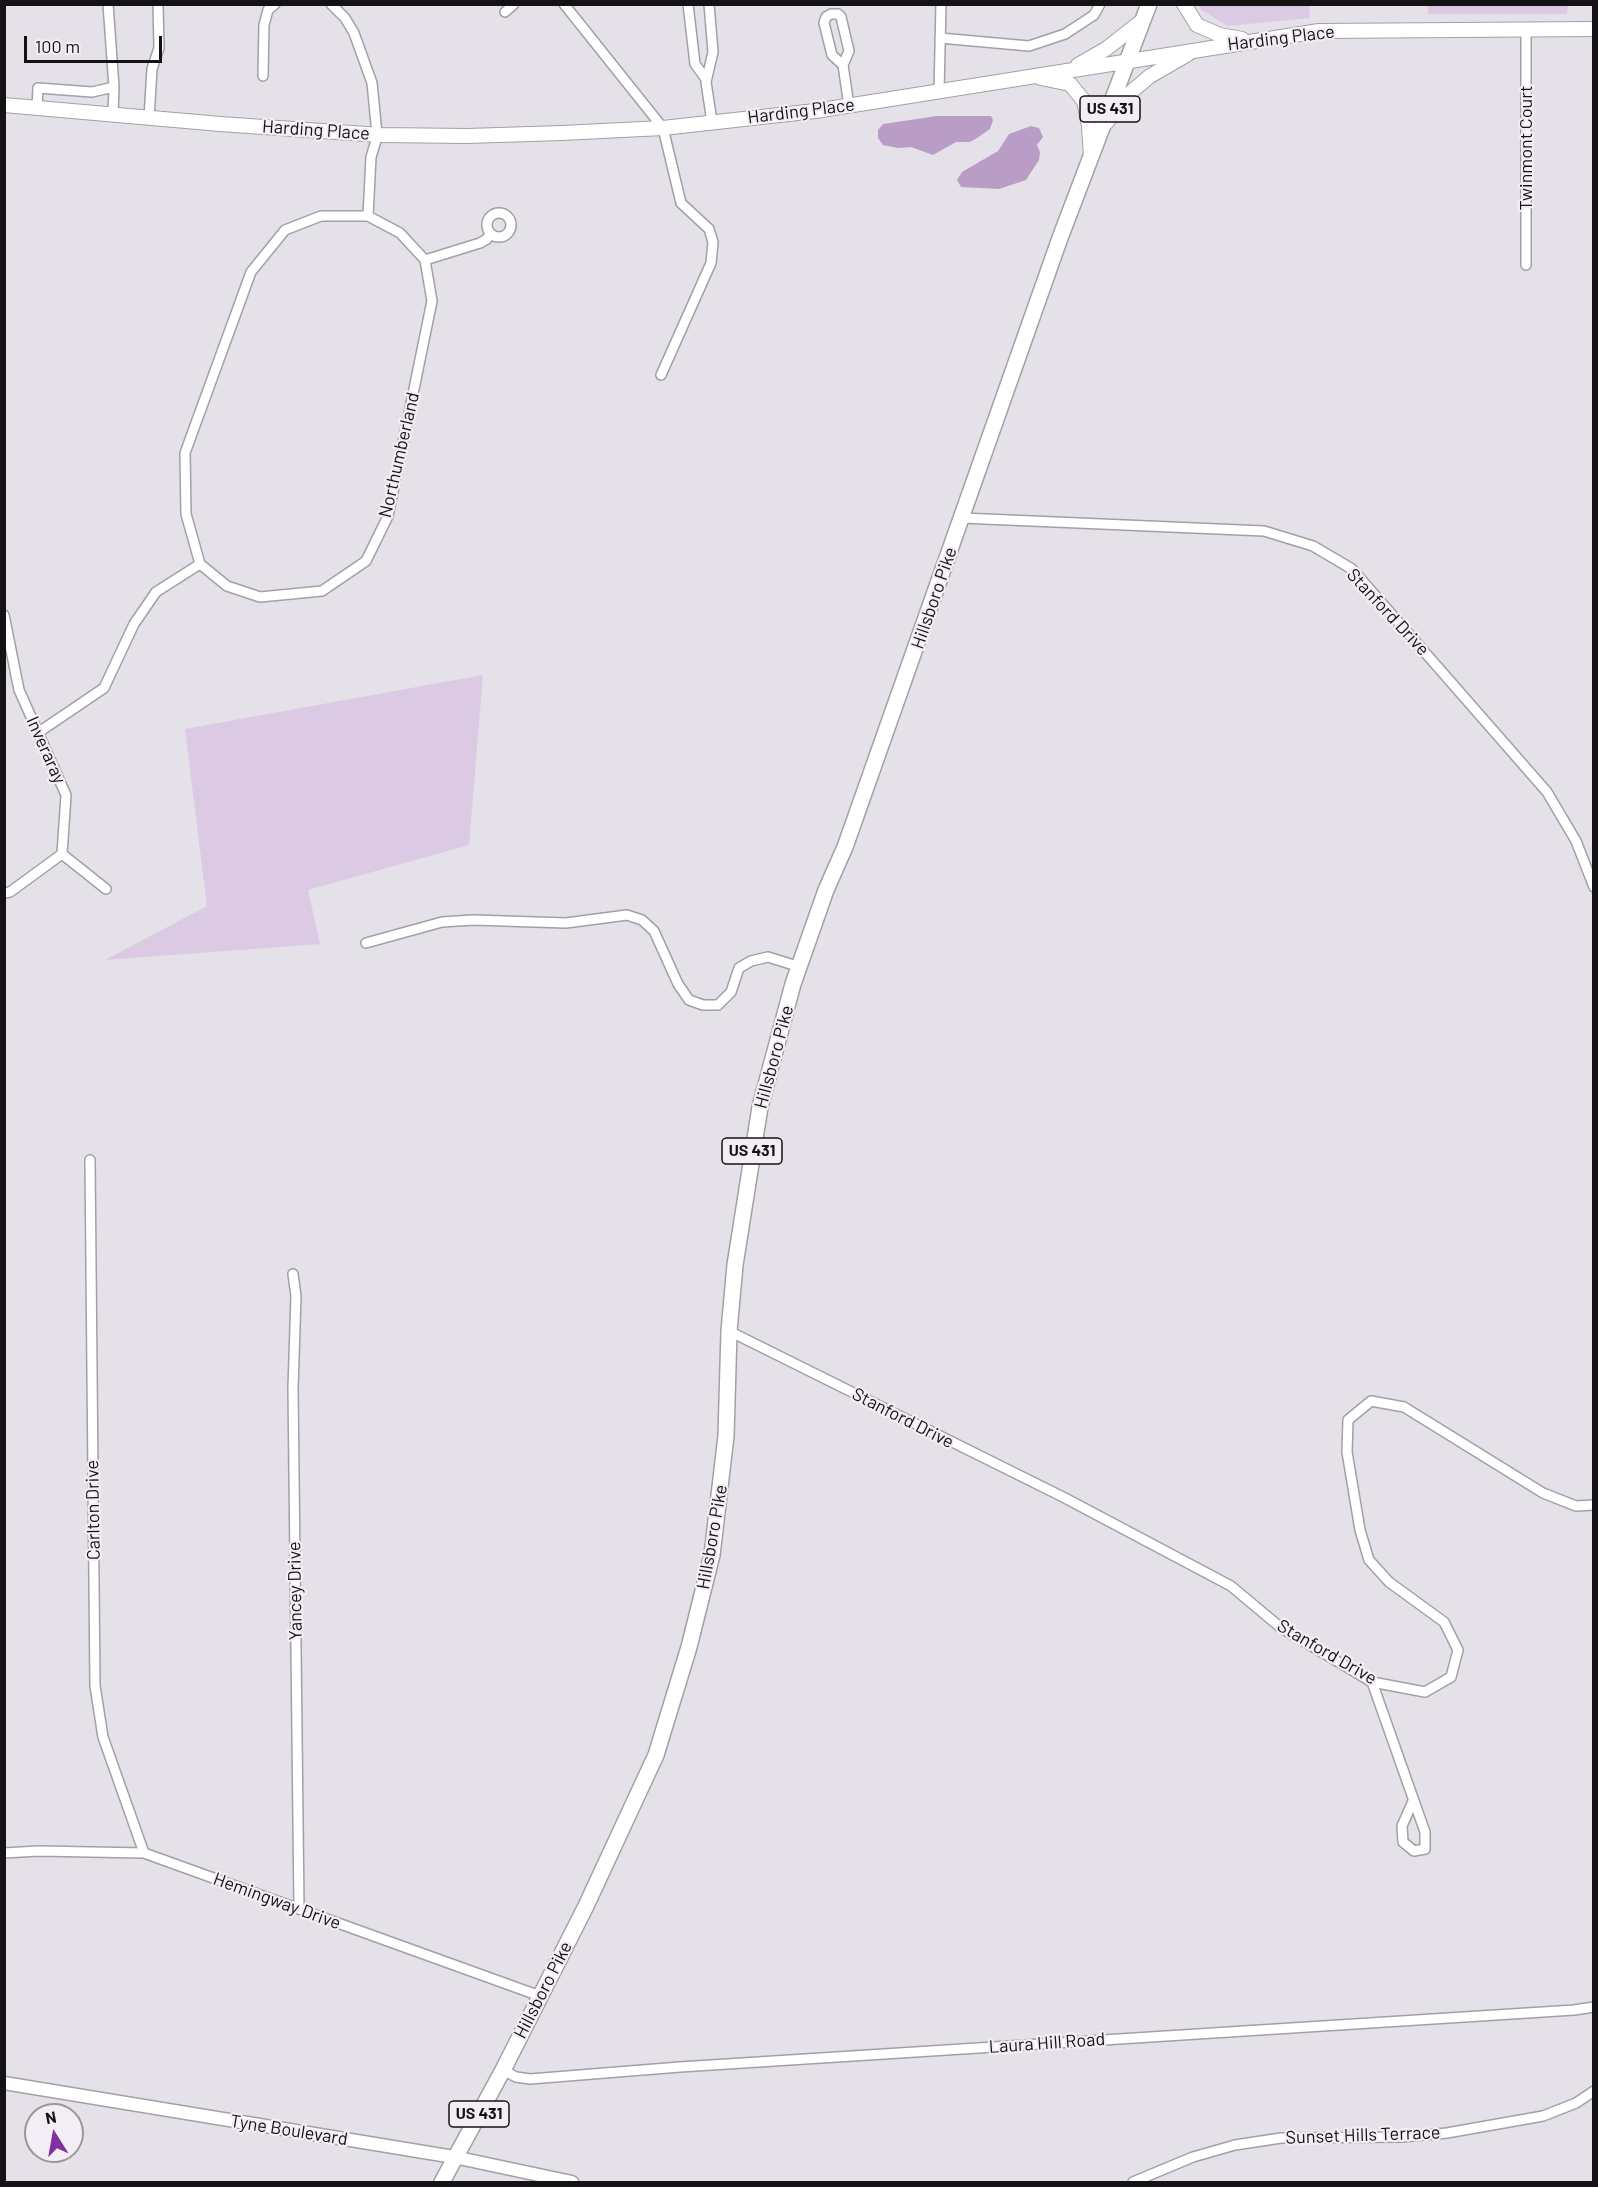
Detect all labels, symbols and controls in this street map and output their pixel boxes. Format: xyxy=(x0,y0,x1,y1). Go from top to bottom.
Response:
street label: Harding Place xyxy=(1226,21,1336,55)
scale bar xyxy=(27,24,165,62)
text: 100 m xyxy=(35,35,80,57)
street label: Twinmont Court xyxy=(1515,85,1537,211)
street label: Harding Place xyxy=(746,94,856,128)
road number: US 431 xyxy=(1080,96,1140,122)
street label: Harding Place xyxy=(262,115,370,145)
street label: Northumberland xyxy=(374,390,424,520)
street label: Hillsboro Pike xyxy=(907,544,961,652)
street label: Stanford Drive xyxy=(1342,564,1434,660)
street label: Inveraray xyxy=(22,713,70,787)
street label: Hillsboro Pike xyxy=(750,1003,798,1111)
road number: US 431 xyxy=(722,1138,782,1164)
street label: Stanford Drive xyxy=(848,1383,958,1453)
street label: Carlton Drive xyxy=(81,1460,105,1560)
street label: Hillsboro Pike xyxy=(692,1483,732,1591)
street label: Yancey Drive xyxy=(283,1541,307,1641)
street label: Stanford Drive xyxy=(1273,1615,1381,1689)
street label: Hemingway Drive xyxy=(210,1868,344,1934)
street label: Hillsboro Pike xyxy=(509,1938,577,2042)
street label: Laura Hill Road xyxy=(988,2028,1106,2058)
road number: US 431 xyxy=(449,2101,509,2127)
north arrow xyxy=(24,2103,84,2163)
text: N xyxy=(44,2106,58,2127)
street label: Tyne Boulevard xyxy=(229,2110,349,2150)
street label: Sunset Hills Terrace xyxy=(1285,2122,1441,2148)

